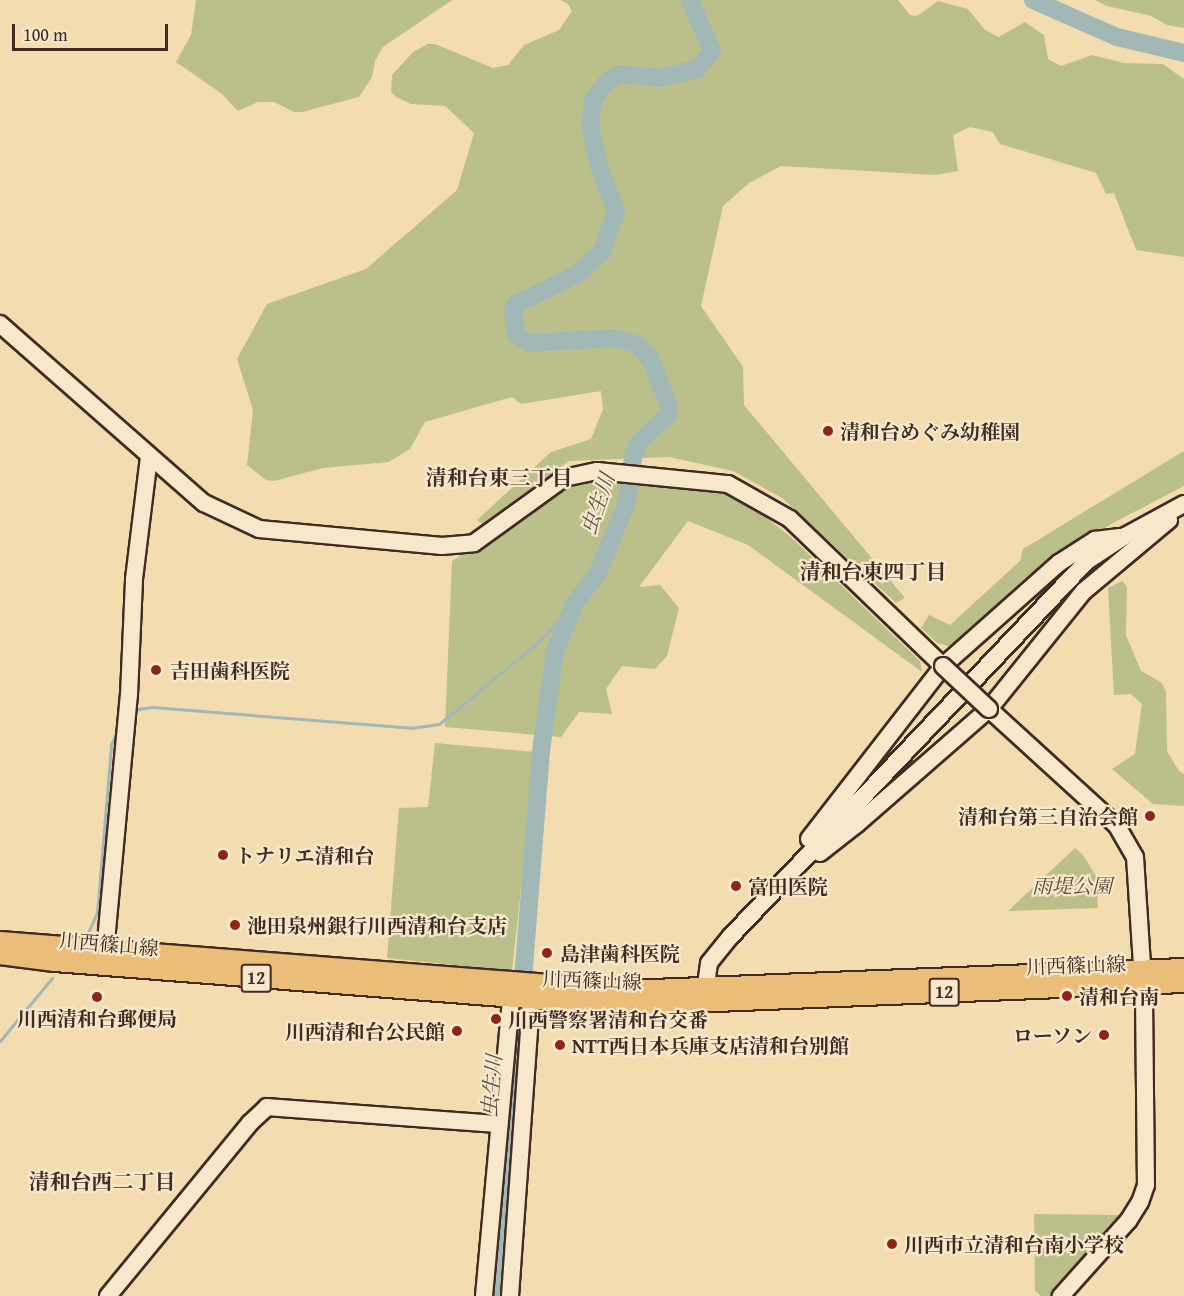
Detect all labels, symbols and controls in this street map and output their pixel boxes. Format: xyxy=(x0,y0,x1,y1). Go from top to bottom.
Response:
scale bar xyxy=(15,12,171,50)
text: 100 m xyxy=(23,21,68,48)
place label: 清和台めぐみ幼稚園 xyxy=(840,419,1020,443)
marker: 清和台めぐみ幼稚園 xyxy=(821,424,835,438)
district label: 清和台東三丁目 xyxy=(426,465,572,491)
water label: 虫生川 xyxy=(576,470,620,538)
district label: 清和台東四丁目 xyxy=(800,559,946,585)
place label: 吉田歯科医院 xyxy=(170,658,290,682)
marker: 吉田歯科医院 xyxy=(147,661,165,679)
place label: 清和台第三自治会館 xyxy=(958,804,1138,828)
marker: 清和台第三自治会館 xyxy=(1143,809,1157,823)
place label: トナリエ清和台 xyxy=(235,843,375,867)
marker: トナリエ清和台 xyxy=(216,848,230,862)
park label: 雨堤公園 xyxy=(1032,873,1112,897)
place label: 富田医院 xyxy=(748,874,828,898)
marker: 富田医院 xyxy=(729,879,743,893)
place label: 池田泉州銀行川西清和台支店 xyxy=(247,913,507,937)
marker: 池田泉州銀行川西清和台支店 xyxy=(228,918,242,932)
street label: 川西篠山線 xyxy=(58,928,160,960)
place label: 島津歯科医院 xyxy=(560,941,680,965)
marker: 島津歯科医院 xyxy=(538,944,556,962)
street label: 川西篠山線 xyxy=(1026,951,1126,979)
road number: 12 xyxy=(240,963,272,993)
street label: 川西篠山線 xyxy=(542,966,642,994)
road number: 12 xyxy=(928,977,960,1007)
place label: 清和台南 xyxy=(1079,984,1159,1008)
marker: 清和台南 xyxy=(1060,989,1074,1003)
marker: 川西清和台郵便局 xyxy=(90,990,104,1004)
place label: 川西清和台郵便局 xyxy=(17,1006,177,1030)
place label: 川西警察署清和台交番 xyxy=(508,1007,708,1031)
marker: 川西警察署清和台交番 xyxy=(489,1012,503,1026)
place label: 川西清和台公民館 xyxy=(285,1019,445,1043)
place label: ローソン xyxy=(1012,1023,1092,1047)
marker: 川西清和台公民館 xyxy=(450,1024,464,1038)
marker: ローソン xyxy=(1097,1028,1111,1042)
place label: NTT西日本兵庫支店清和台別館 xyxy=(572,1033,849,1057)
marker: NTT西日本兵庫支店清和台別館 xyxy=(553,1038,567,1052)
water label: 虫生川 xyxy=(477,1054,507,1118)
district label: 清和台西二丁目 xyxy=(29,1169,175,1195)
place label: 川西市立清和台南小学校 xyxy=(904,1232,1124,1256)
marker: 川西市立清和台南小学校 xyxy=(885,1237,899,1251)

